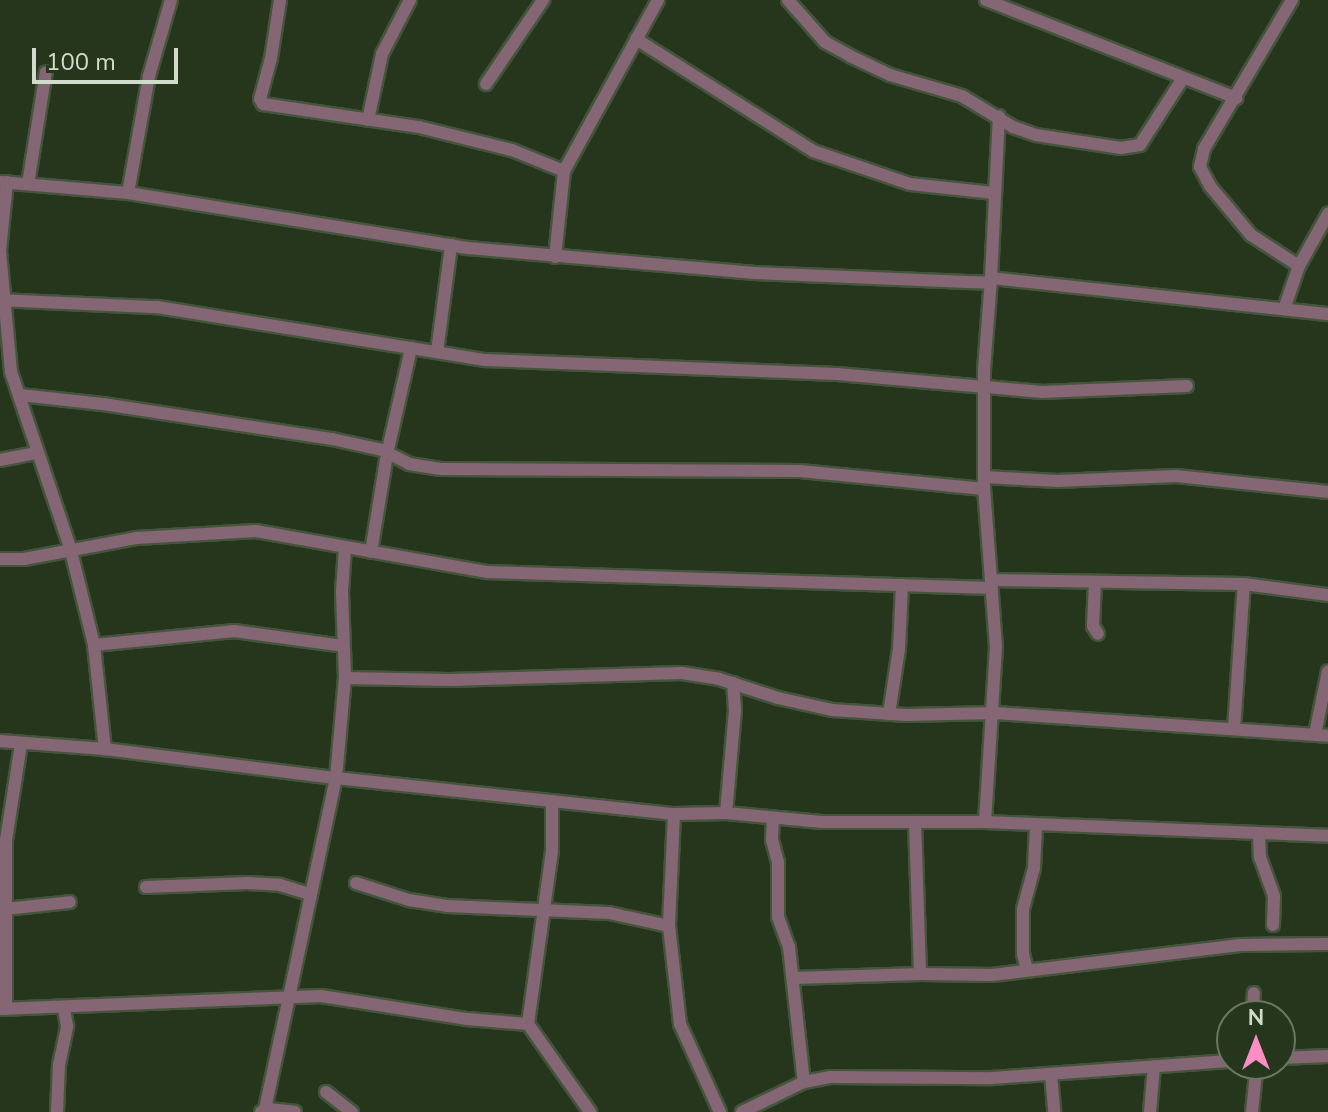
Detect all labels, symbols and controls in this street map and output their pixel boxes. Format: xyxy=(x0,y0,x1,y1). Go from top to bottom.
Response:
scale bar xyxy=(36,32,182,82)
text: 100 m xyxy=(46,46,116,78)
north arrow xyxy=(1216,1000,1296,1080)
text: N xyxy=(1248,1003,1264,1033)

